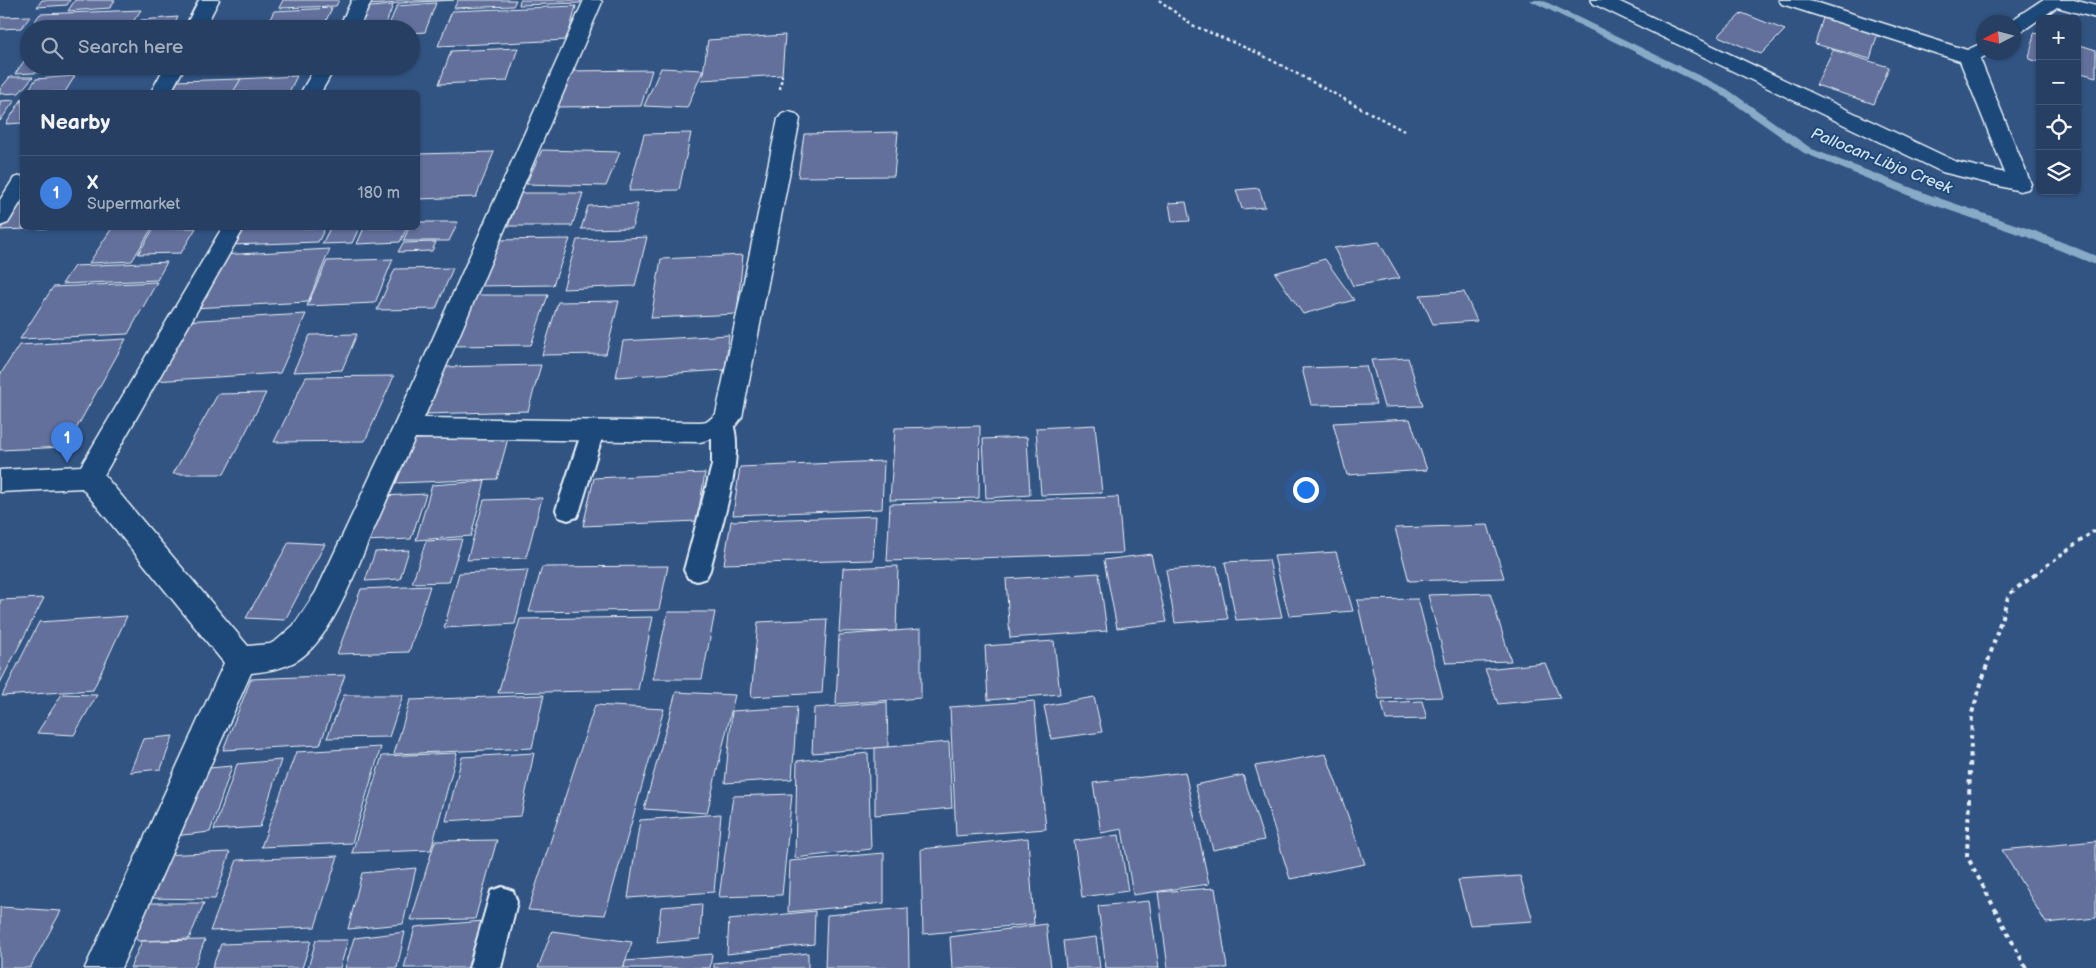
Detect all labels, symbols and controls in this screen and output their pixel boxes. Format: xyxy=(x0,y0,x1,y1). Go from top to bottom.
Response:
north arrow xyxy=(1976,15,2021,60)
map controls xyxy=(2036,15,2081,195)
button: + xyxy=(2036,15,2081,60)
search box xyxy=(20,20,420,75)
icon: search xyxy=(38,34,66,62)
text: Search here xyxy=(78,36,183,59)
button: − xyxy=(2036,60,2081,105)
button: locate xyxy=(2036,105,2081,150)
text: Nearby xyxy=(40,110,110,135)
water label: Pallocan-Libjo Creek xyxy=(1808,124,1956,199)
button: layers xyxy=(2036,150,2081,195)
text: X xyxy=(87,172,98,195)
text: 1 xyxy=(53,184,59,203)
text: 180 m xyxy=(358,184,400,203)
text: Supermarket xyxy=(87,195,180,214)
pin: 1 xyxy=(51,422,83,463)
your location xyxy=(1293,477,1319,503)

